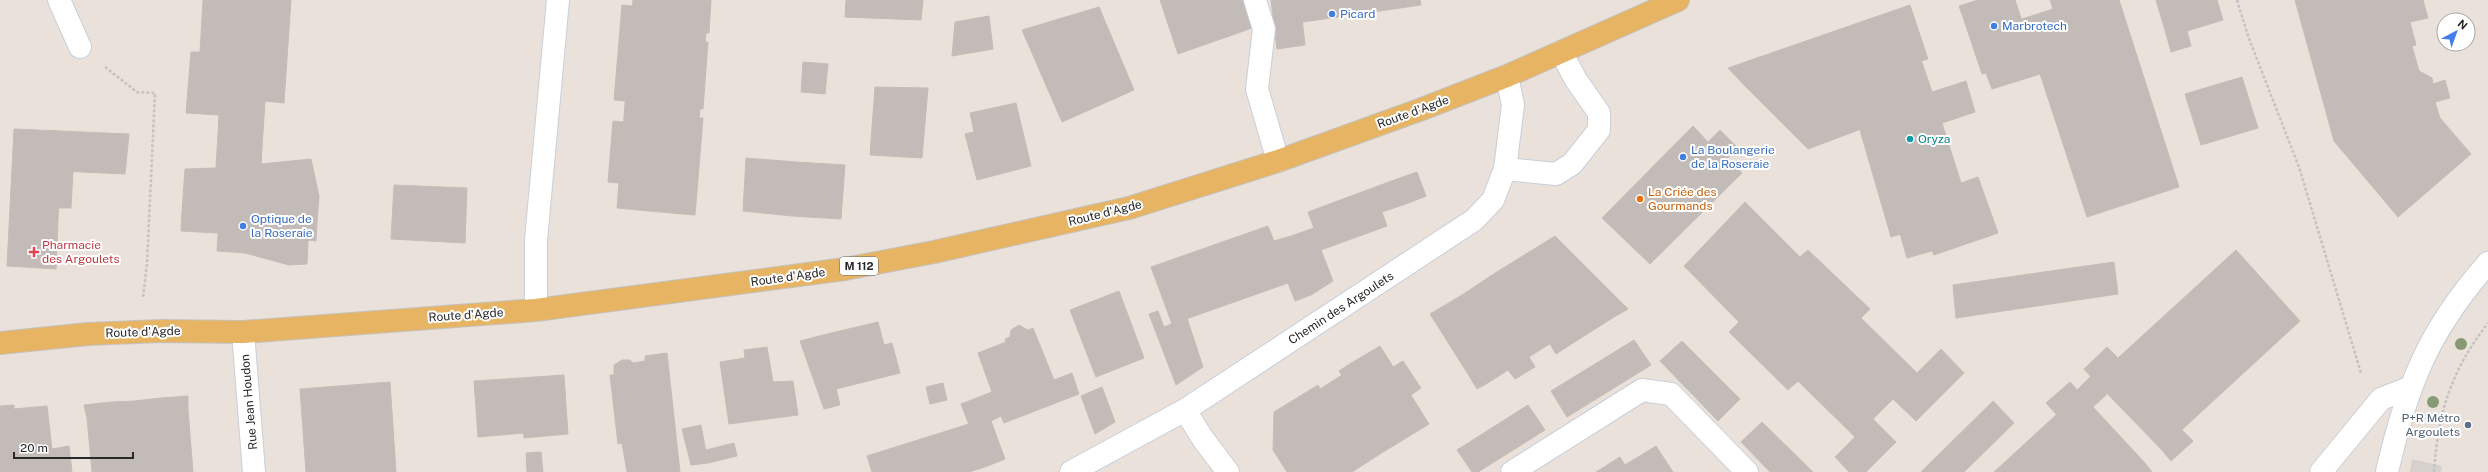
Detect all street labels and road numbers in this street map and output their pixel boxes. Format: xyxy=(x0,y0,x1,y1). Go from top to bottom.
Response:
street label: Route d'Agde xyxy=(1375,92,1451,131)
street label: Route d'Agde xyxy=(1067,197,1143,229)
road number: M 112 xyxy=(840,257,878,275)
street label: Route d'Agde xyxy=(750,265,826,289)
street label: Chemin des Argoulets xyxy=(1286,269,1396,347)
street label: Route d'Agde xyxy=(428,305,504,325)
street label: Route d'Agde xyxy=(105,324,181,340)
street label: Rue Jean Houdon xyxy=(238,353,260,451)

